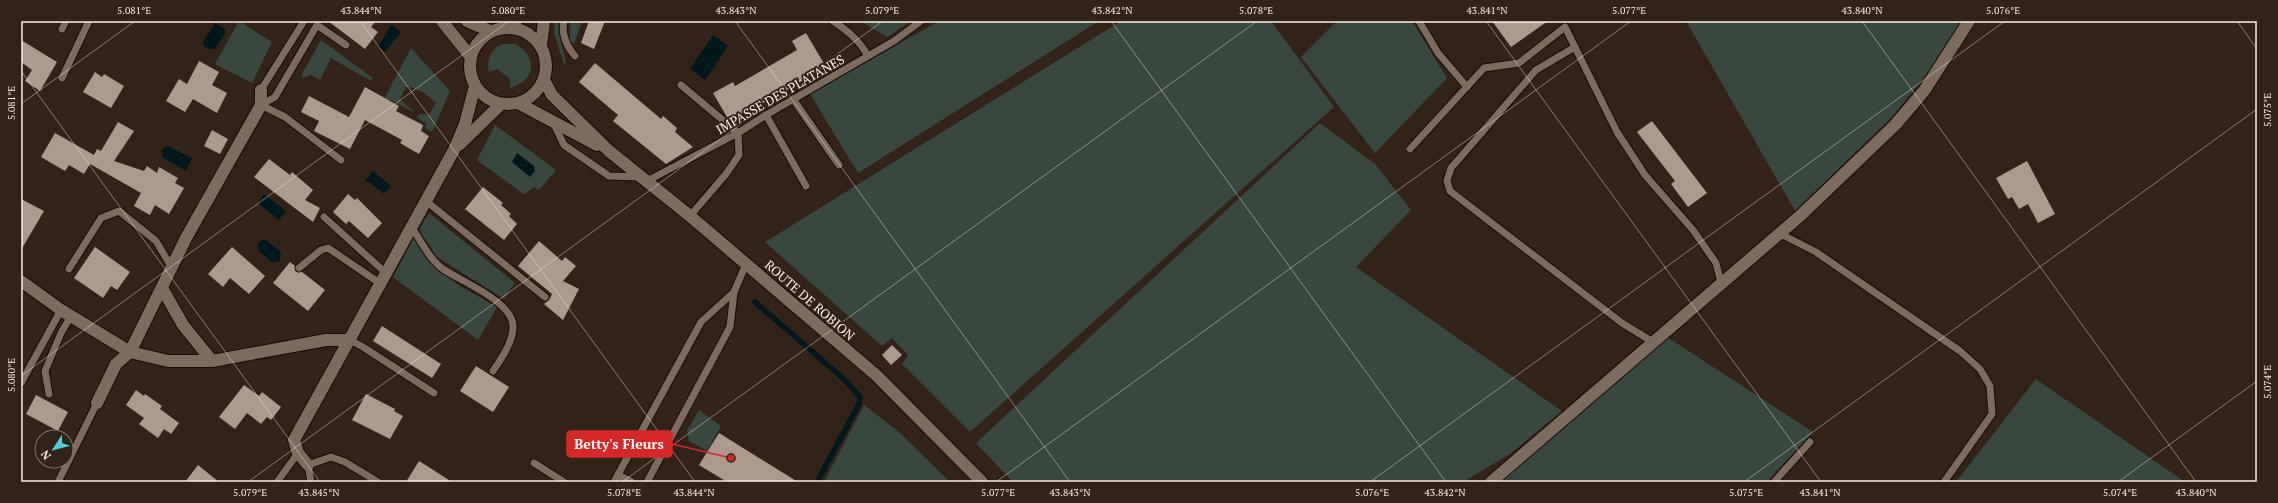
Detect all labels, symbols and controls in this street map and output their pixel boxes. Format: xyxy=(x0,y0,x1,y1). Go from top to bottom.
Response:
text: 5.081°E xyxy=(117,4,151,17)
text: 43.844°N xyxy=(341,4,382,17)
text: 5.080°E xyxy=(491,4,525,17)
text: 43.843°N xyxy=(716,4,757,17)
text: 5.079°E xyxy=(865,4,899,17)
text: 43.842°N xyxy=(1092,4,1133,17)
text: 5.078°E xyxy=(1239,4,1273,17)
text: 43.841°N xyxy=(1467,4,1508,17)
text: 5.077°E xyxy=(1612,4,1646,17)
text: 43.840°N xyxy=(1842,4,1883,17)
text: 5.076°E xyxy=(1986,4,2020,17)
street label: IMPASSE DES PLATANES xyxy=(712,50,848,138)
text: 5.081°E xyxy=(5,86,18,120)
text: 5.075°E xyxy=(2261,93,2274,127)
street label: ROUTE DE ROBION xyxy=(761,256,859,345)
text: 5.080°E xyxy=(5,358,18,392)
text: 5.074°E xyxy=(2261,365,2274,399)
north arrow xyxy=(34,429,74,469)
callout: Betty's Fleurs xyxy=(567,431,672,457)
text: Betty's Fleurs xyxy=(574,434,664,453)
text: N xyxy=(37,447,54,462)
text: 5.079°E xyxy=(233,486,267,499)
text: 43.845°N xyxy=(299,486,340,499)
text: 5.078°E xyxy=(607,486,641,499)
text: 43.844°N xyxy=(674,486,715,499)
text: 5.077°E xyxy=(981,486,1015,499)
text: 43.843°N xyxy=(1050,486,1091,499)
text: 5.076°E xyxy=(1355,486,1389,499)
text: 43.842°N xyxy=(1425,486,1466,499)
text: 5.075°E xyxy=(1729,486,1763,499)
text: 43.841°N xyxy=(1800,486,1841,499)
text: 5.074°E xyxy=(2103,486,2137,499)
text: 43.840°N xyxy=(2176,486,2217,499)

